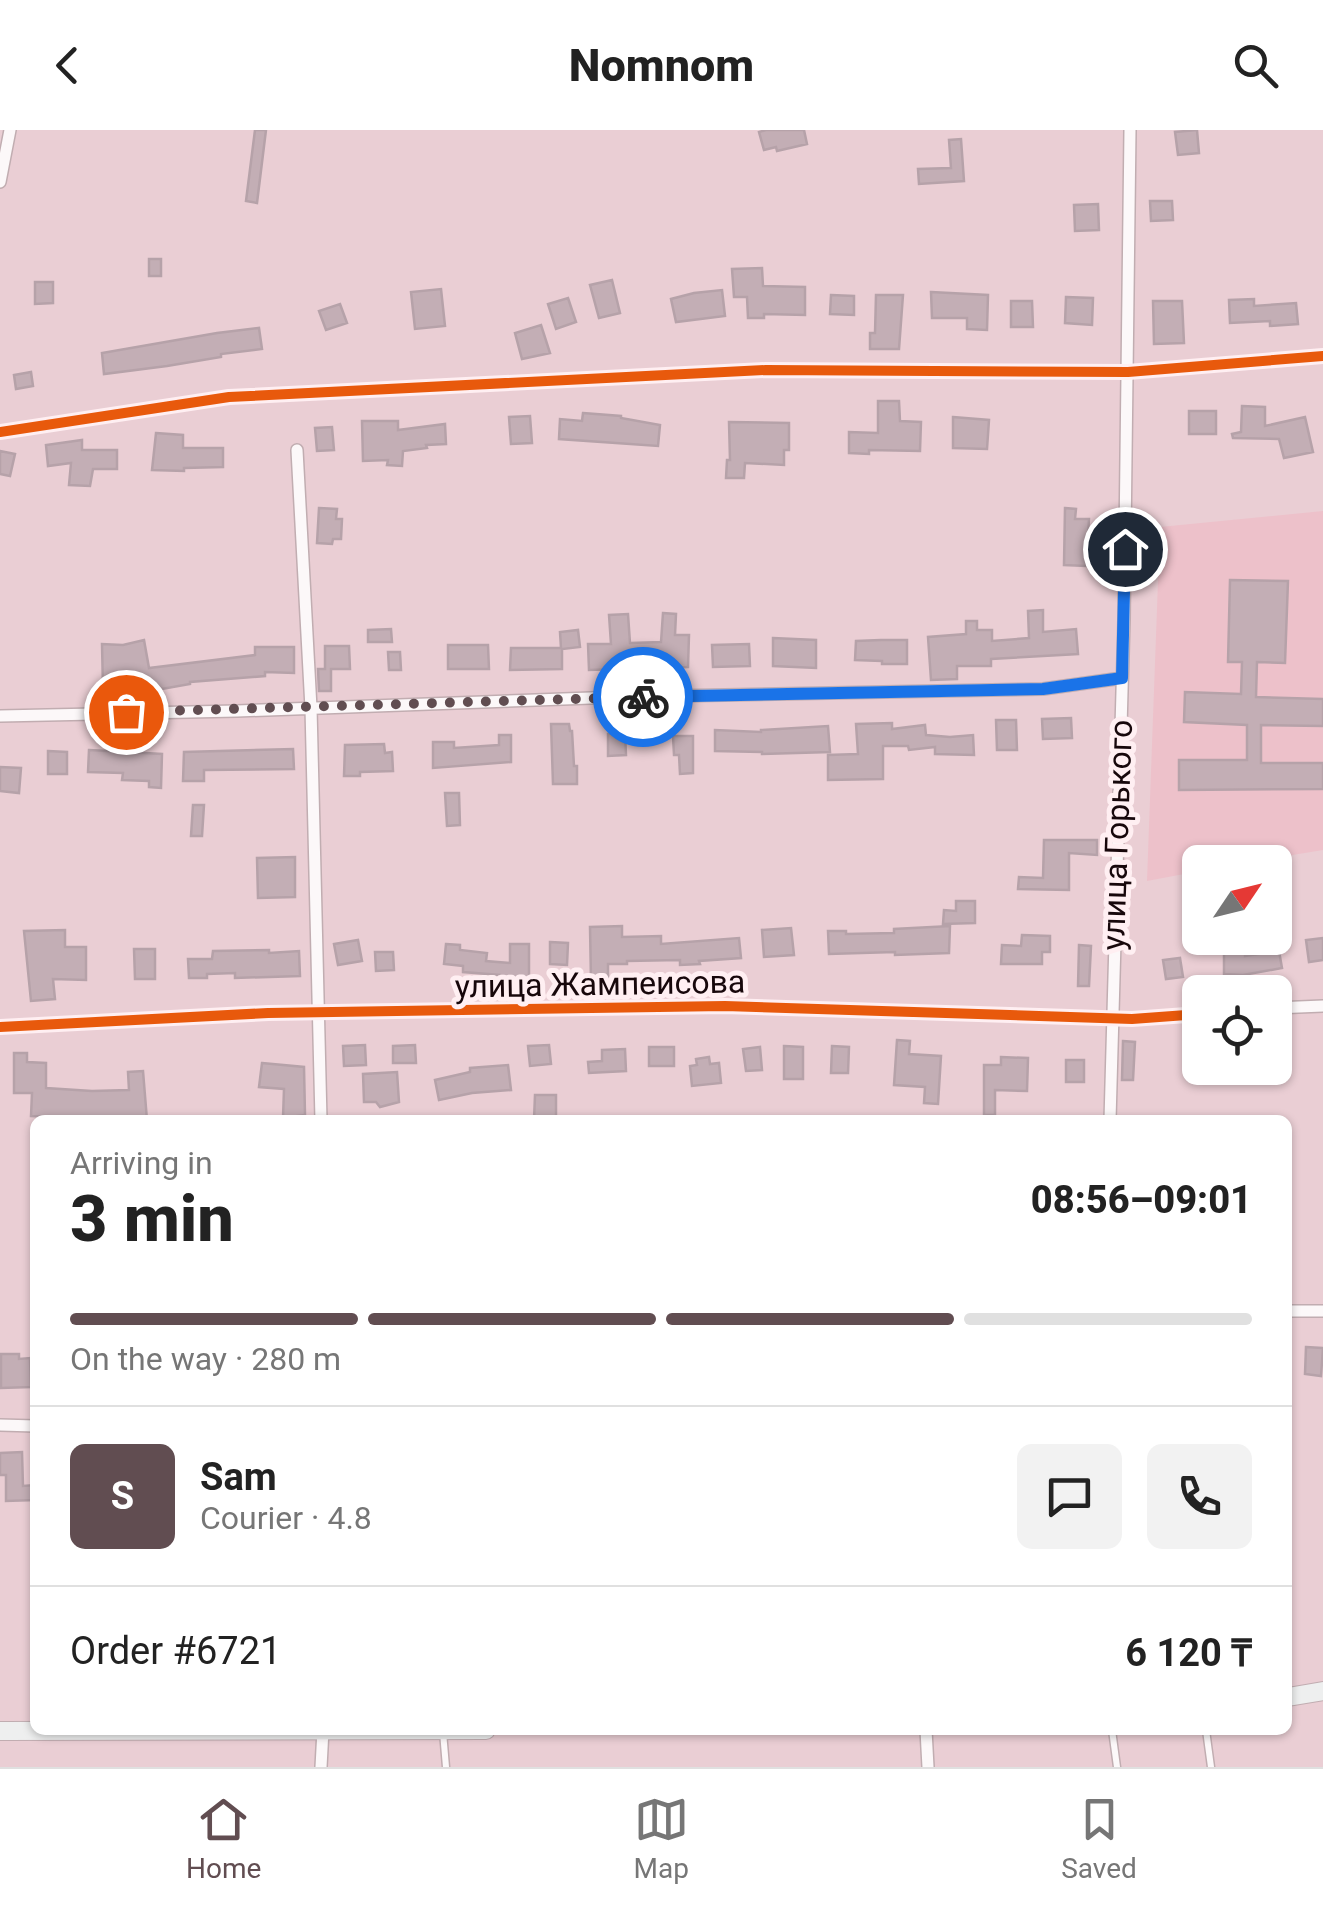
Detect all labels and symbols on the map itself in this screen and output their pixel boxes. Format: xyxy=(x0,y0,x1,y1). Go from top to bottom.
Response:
pin xyxy=(1083,507,1168,592)
courier xyxy=(593,647,693,747)
pin xyxy=(84,670,169,755)
street label: улица Горького xyxy=(1094,719,1140,951)
north arrow xyxy=(1182,845,1292,955)
street label: улица Жампеисова xyxy=(454,962,746,1006)

